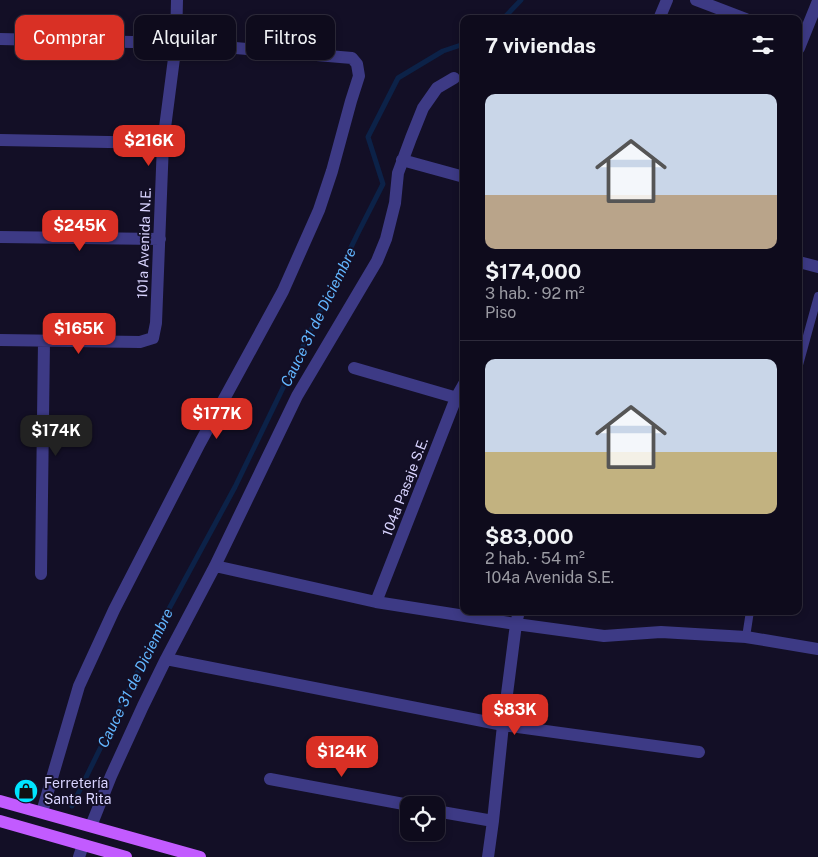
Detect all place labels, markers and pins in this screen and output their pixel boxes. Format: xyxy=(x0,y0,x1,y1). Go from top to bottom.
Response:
pin: $216K xyxy=(114,124,184,167)
pin: $245K xyxy=(45,210,115,252)
pin: $165K xyxy=(44,312,114,355)
pin: $177K xyxy=(182,398,252,440)
pin: $174K xyxy=(21,414,91,457)
pin: $83K xyxy=(485,694,545,736)
pin: $124K xyxy=(307,736,377,778)
place label: Ferretería Santa Rita xyxy=(44,775,111,807)
shop icon: Ferretería Santa Rita xyxy=(13,778,39,804)

